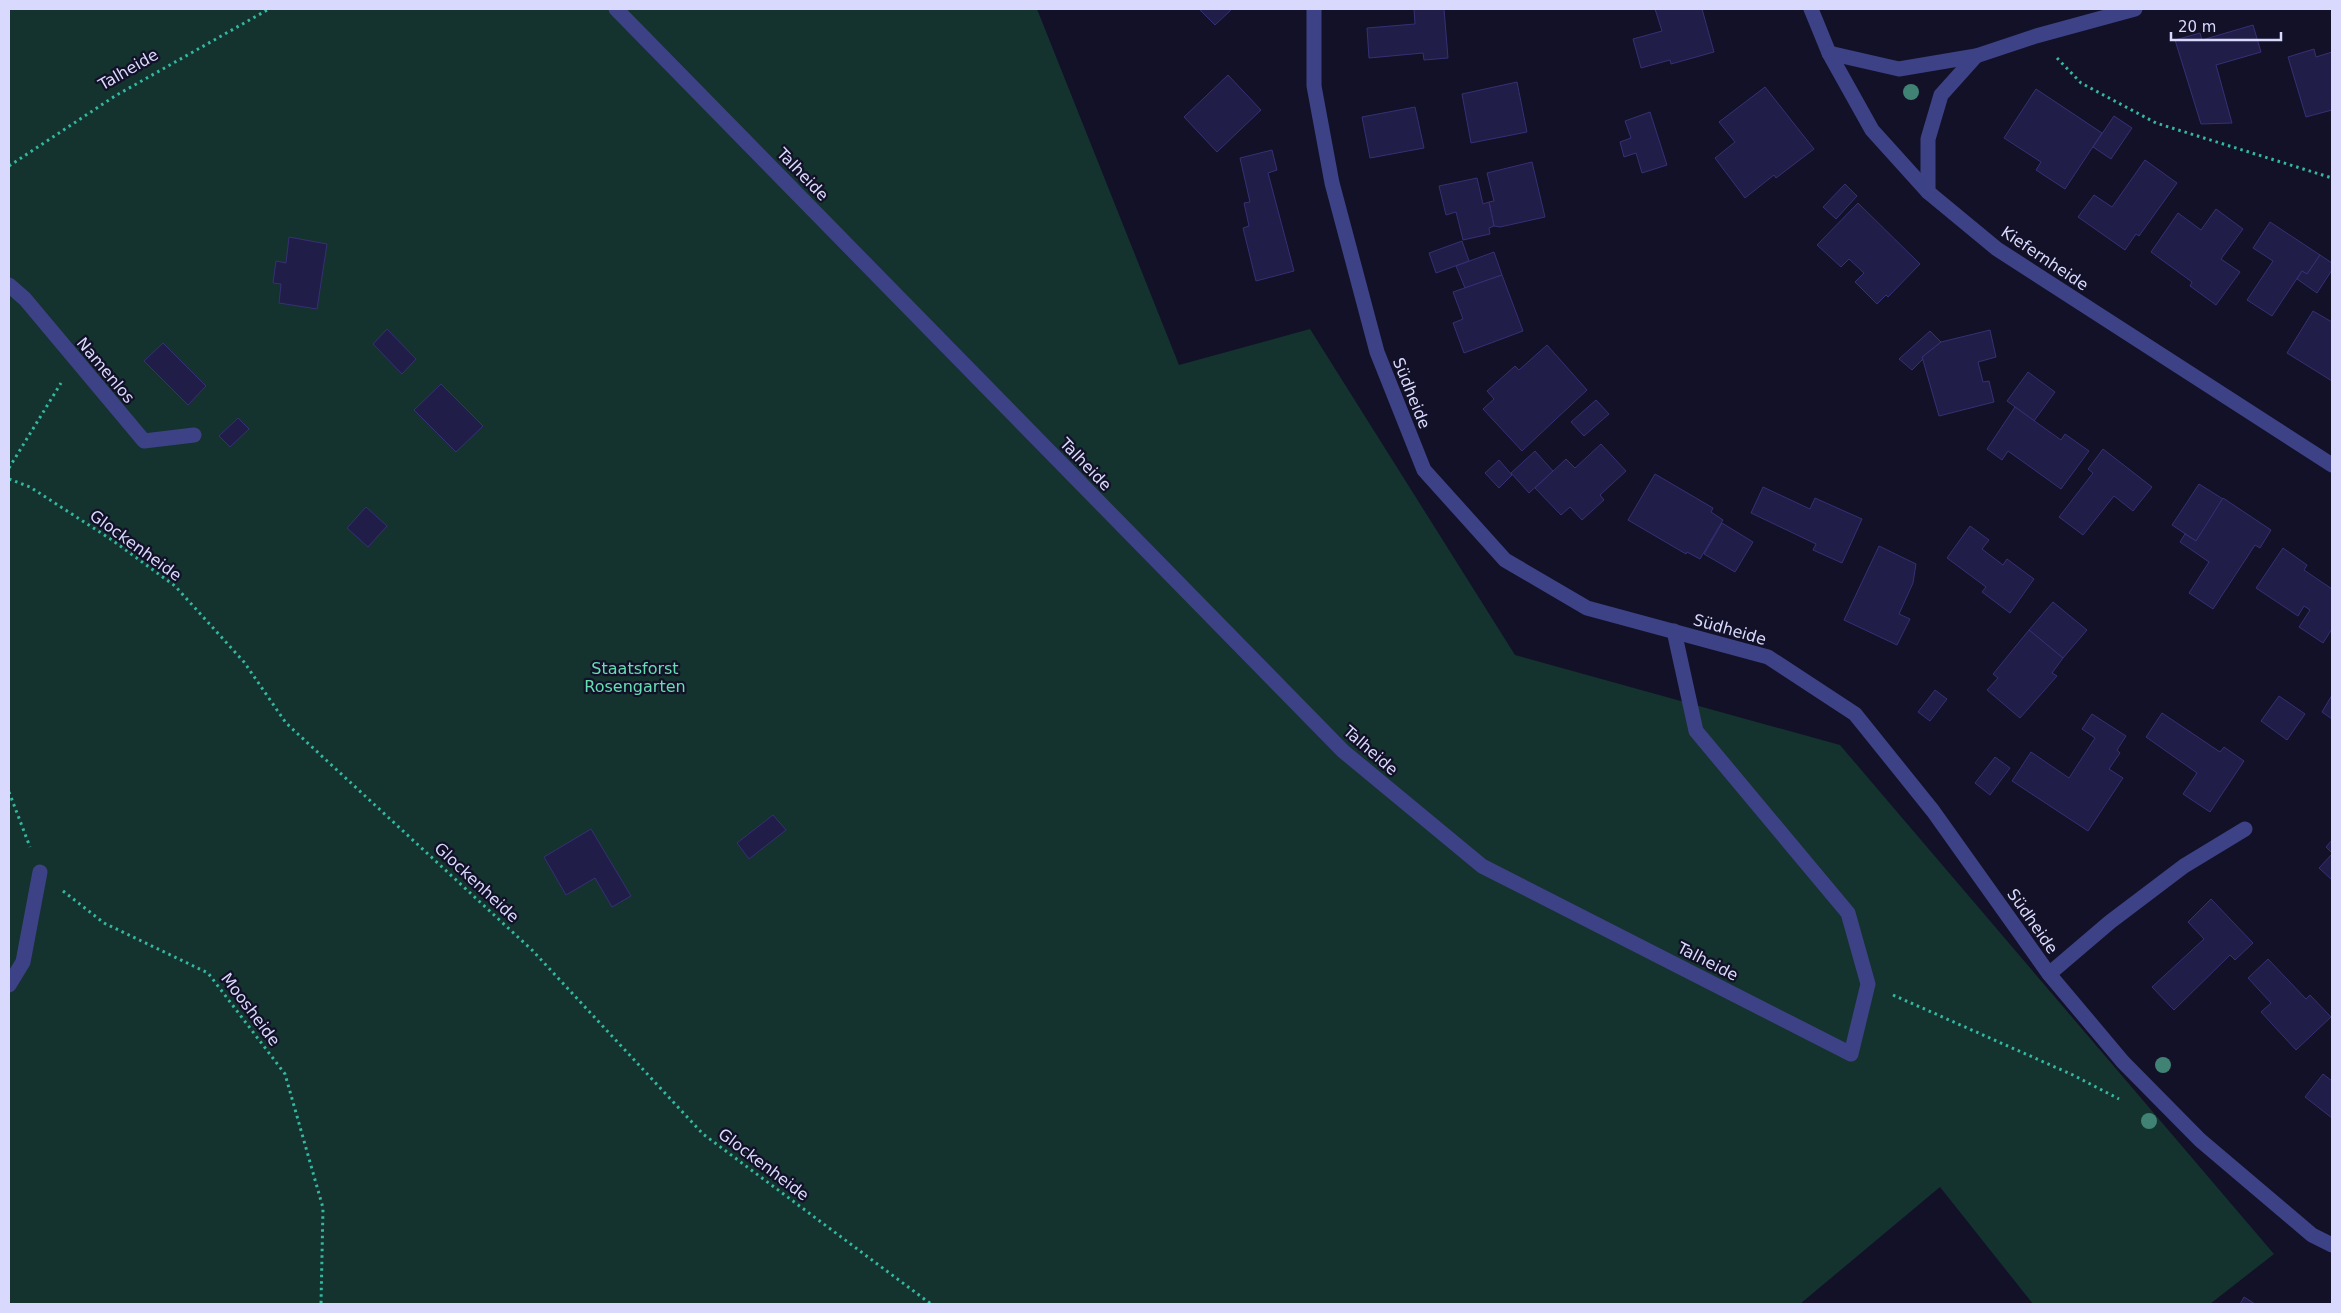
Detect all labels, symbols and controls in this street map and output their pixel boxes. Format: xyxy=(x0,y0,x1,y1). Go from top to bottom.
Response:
scale bar xyxy=(2171,10,2281,42)
text: 20 m xyxy=(2178,18,2216,36)
street label: Talheide xyxy=(94,45,161,95)
street label: Talheide xyxy=(772,143,832,205)
street label: Kiefernheide xyxy=(1997,222,2092,295)
street label: Namenlos xyxy=(73,334,139,407)
street label: Südheide xyxy=(1389,355,1434,431)
street label: Talheide xyxy=(1055,433,1115,495)
street label: Glockenheide xyxy=(86,506,185,585)
street label: Südheide xyxy=(1691,610,1768,649)
park label: Staatsforst Rosengarten xyxy=(584,659,686,696)
street label: Talheide xyxy=(1339,721,1402,779)
street label: Glockenheide xyxy=(430,838,523,926)
street label: Südheide xyxy=(2003,885,2062,957)
street label: Talheide xyxy=(1673,938,1741,985)
street label: Moosheide xyxy=(217,969,284,1049)
street label: Glockenheide xyxy=(715,1124,813,1205)

